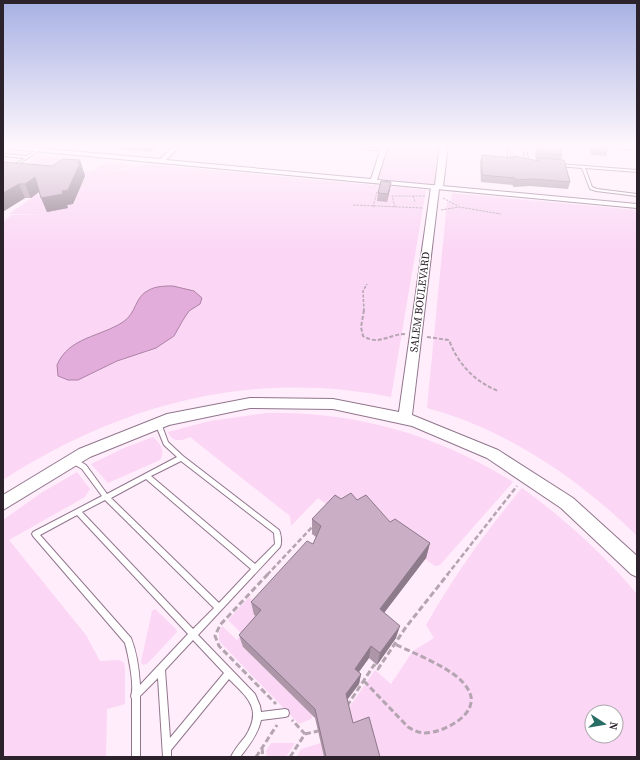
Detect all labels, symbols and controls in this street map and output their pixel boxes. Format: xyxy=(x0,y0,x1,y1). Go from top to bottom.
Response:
street label: SALEM BOULEVARD xyxy=(406,251,434,353)
north arrow xyxy=(584,704,624,744)
text: N xyxy=(605,720,621,731)

